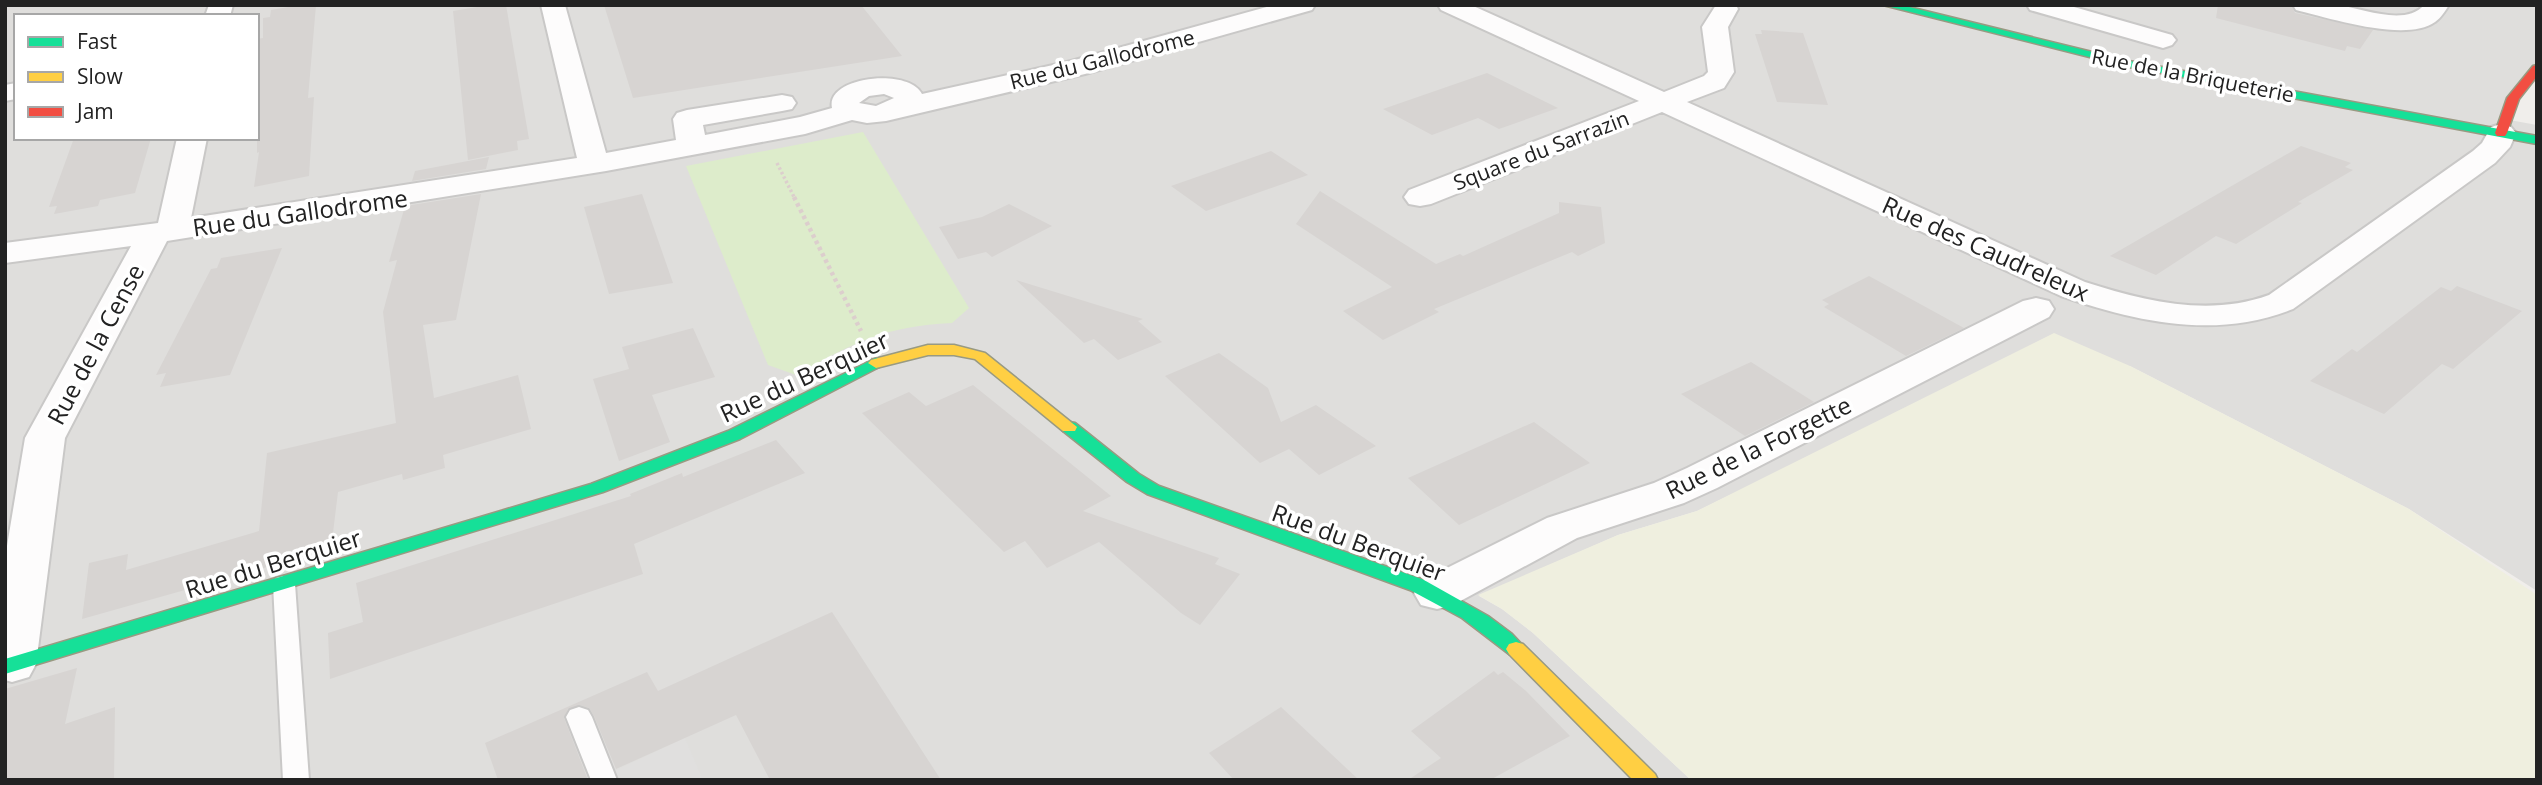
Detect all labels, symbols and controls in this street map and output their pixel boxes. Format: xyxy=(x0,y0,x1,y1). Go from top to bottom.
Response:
legend xyxy=(14,14,259,140)
street label: Rue du Gallodrome xyxy=(1007,22,1197,96)
text: Fast xyxy=(77,27,117,55)
street label: Rue de la Briqueterie xyxy=(2089,42,2297,108)
text: Slow xyxy=(77,62,123,90)
text: Jam xyxy=(75,97,114,125)
street label: Square du Sarrazin xyxy=(1449,104,1633,196)
street label: Rue du Gallodrome xyxy=(190,181,410,243)
street label: Rue des Caudreleux xyxy=(1877,188,2095,309)
street label: Rue de la Cense xyxy=(39,258,151,430)
street label: Rue du Berquier xyxy=(714,322,894,430)
street label: Rue de la Forgette xyxy=(1660,388,1856,506)
street label: Rue du Berquier xyxy=(1268,495,1451,589)
street label: Rue du Berquier xyxy=(181,520,365,605)

